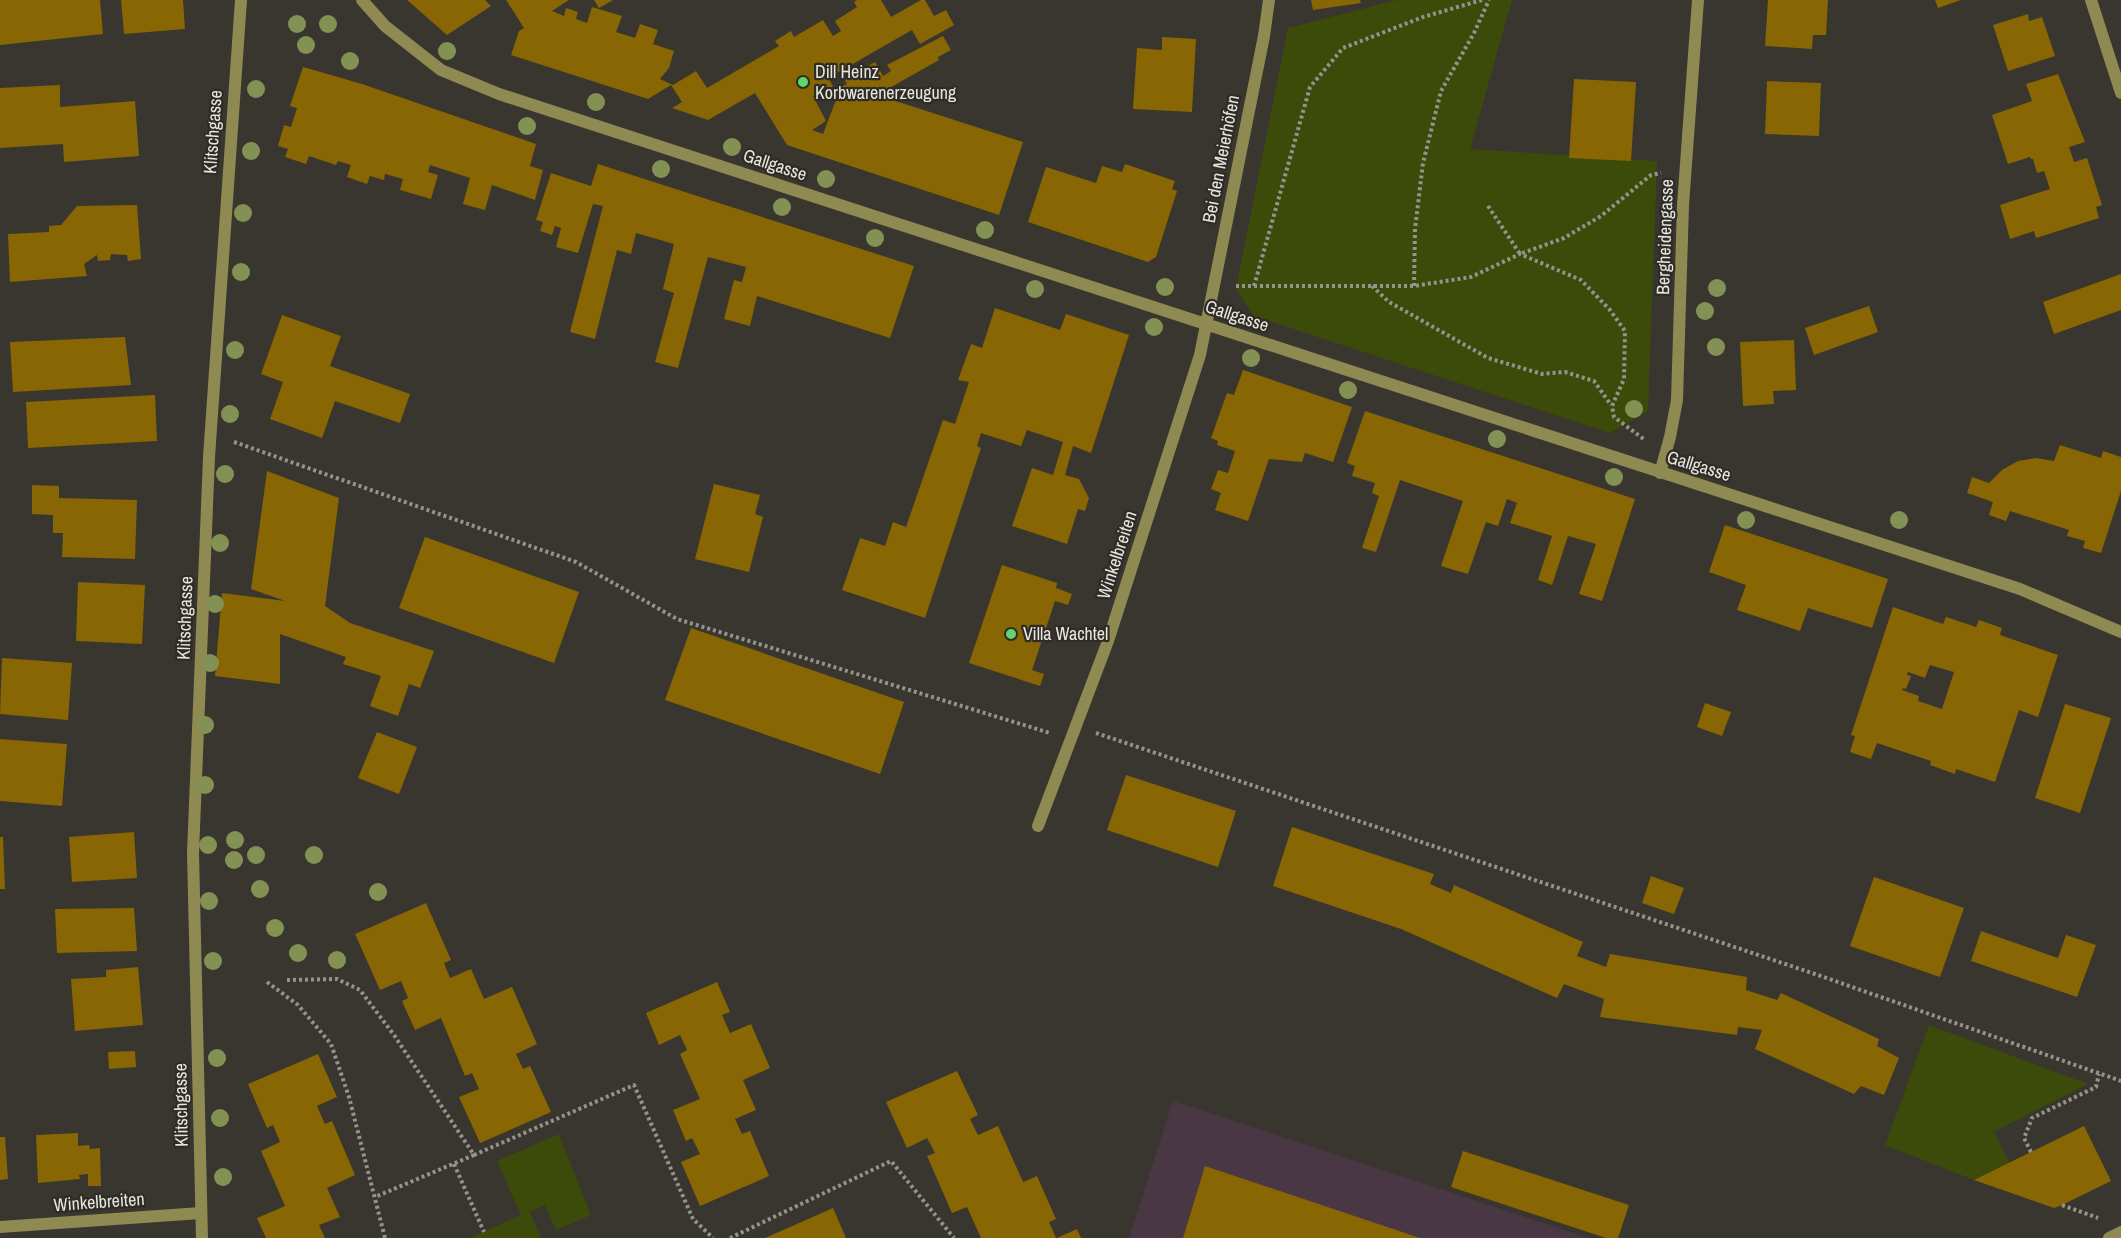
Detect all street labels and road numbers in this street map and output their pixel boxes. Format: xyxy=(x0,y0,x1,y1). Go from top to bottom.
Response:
street label: Klitschgasse xyxy=(197,89,228,175)
street label: Bei den Meierhöfen xyxy=(1196,93,1245,225)
street label: Gallgasse xyxy=(740,142,810,187)
street label: Bergheidengasse xyxy=(1650,179,1679,295)
street label: Gallgasse xyxy=(1202,293,1272,338)
street label: Gallgasse xyxy=(1664,444,1734,487)
street label: Winkelbreiten xyxy=(1091,508,1142,602)
street label: Klitschgasse xyxy=(171,576,198,660)
street label: Klitschgasse xyxy=(167,1063,194,1147)
street label: Winkelbreiten xyxy=(53,1186,145,1217)

